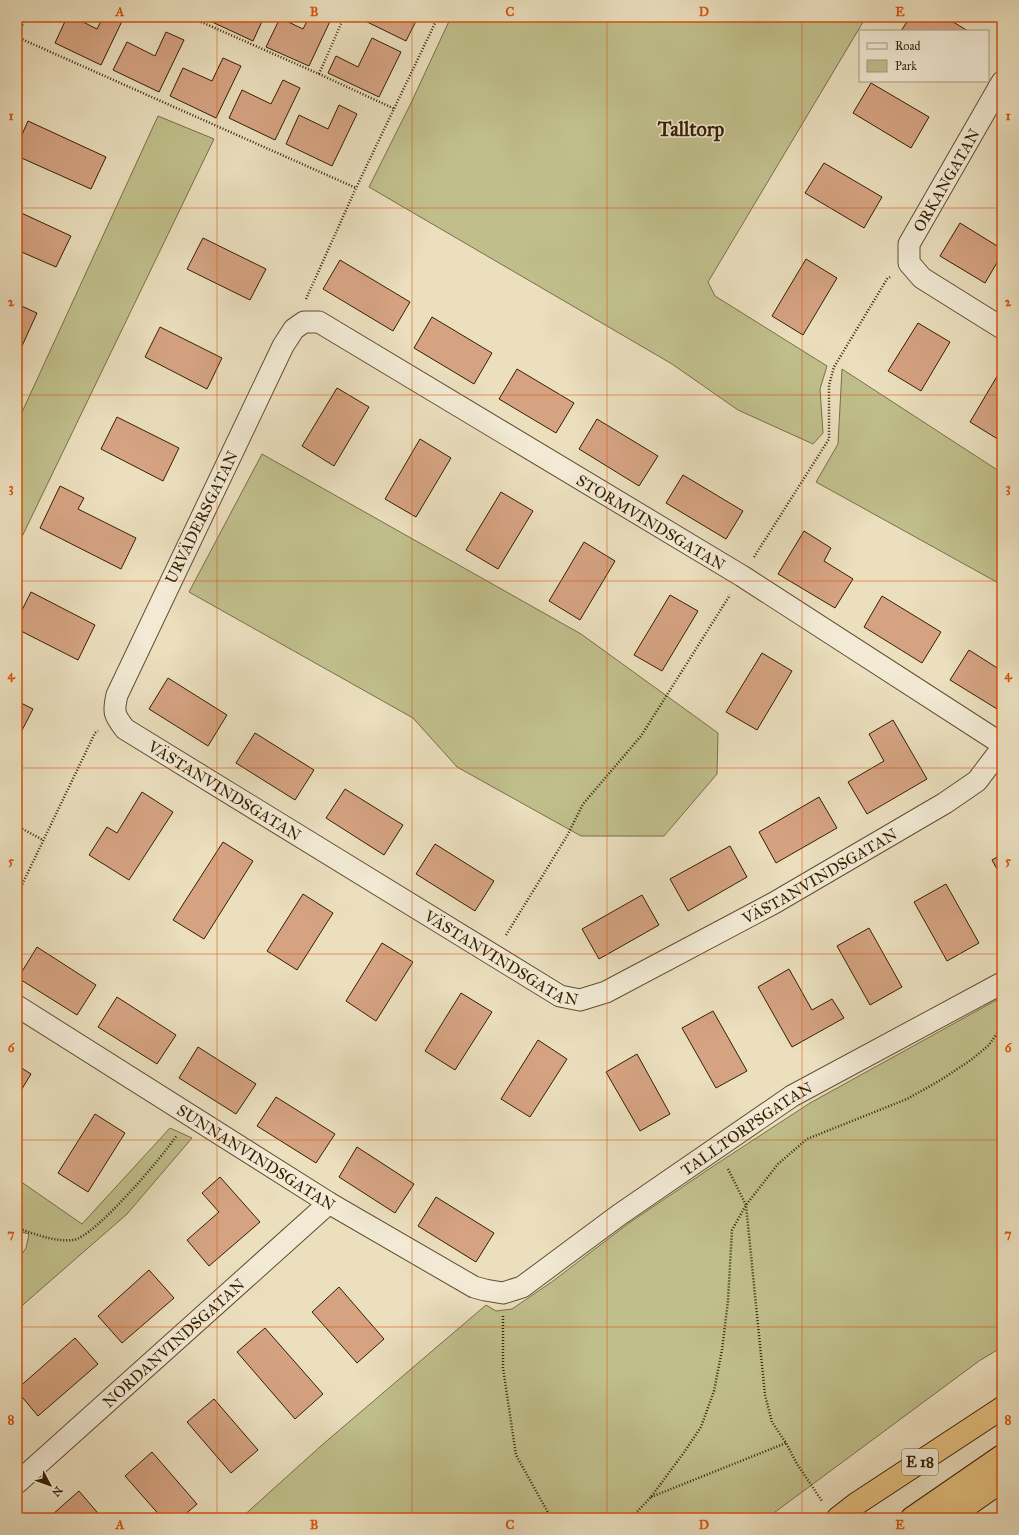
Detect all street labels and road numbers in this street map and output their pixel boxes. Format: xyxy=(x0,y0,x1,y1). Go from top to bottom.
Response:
street label: ORKANGATAN xyxy=(909,125,984,235)
street label: URVÄDERSGATAN xyxy=(160,447,242,587)
street label: STORMVINDSGATAN xyxy=(573,470,729,575)
street label: VÄSTANVINDSGATAN xyxy=(144,736,305,845)
street label: VÄSTANVINDSGATAN xyxy=(738,824,901,929)
street label: VÄSTANVINDSGATAN xyxy=(420,906,580,1010)
street label: TALLTORPSGATAN xyxy=(677,1078,816,1180)
street label: SUNNANVINDSGATAN xyxy=(173,1100,339,1215)
street label: NORDANVINDSGATAN xyxy=(99,1274,249,1412)
road number: E 18 xyxy=(902,1449,938,1475)

